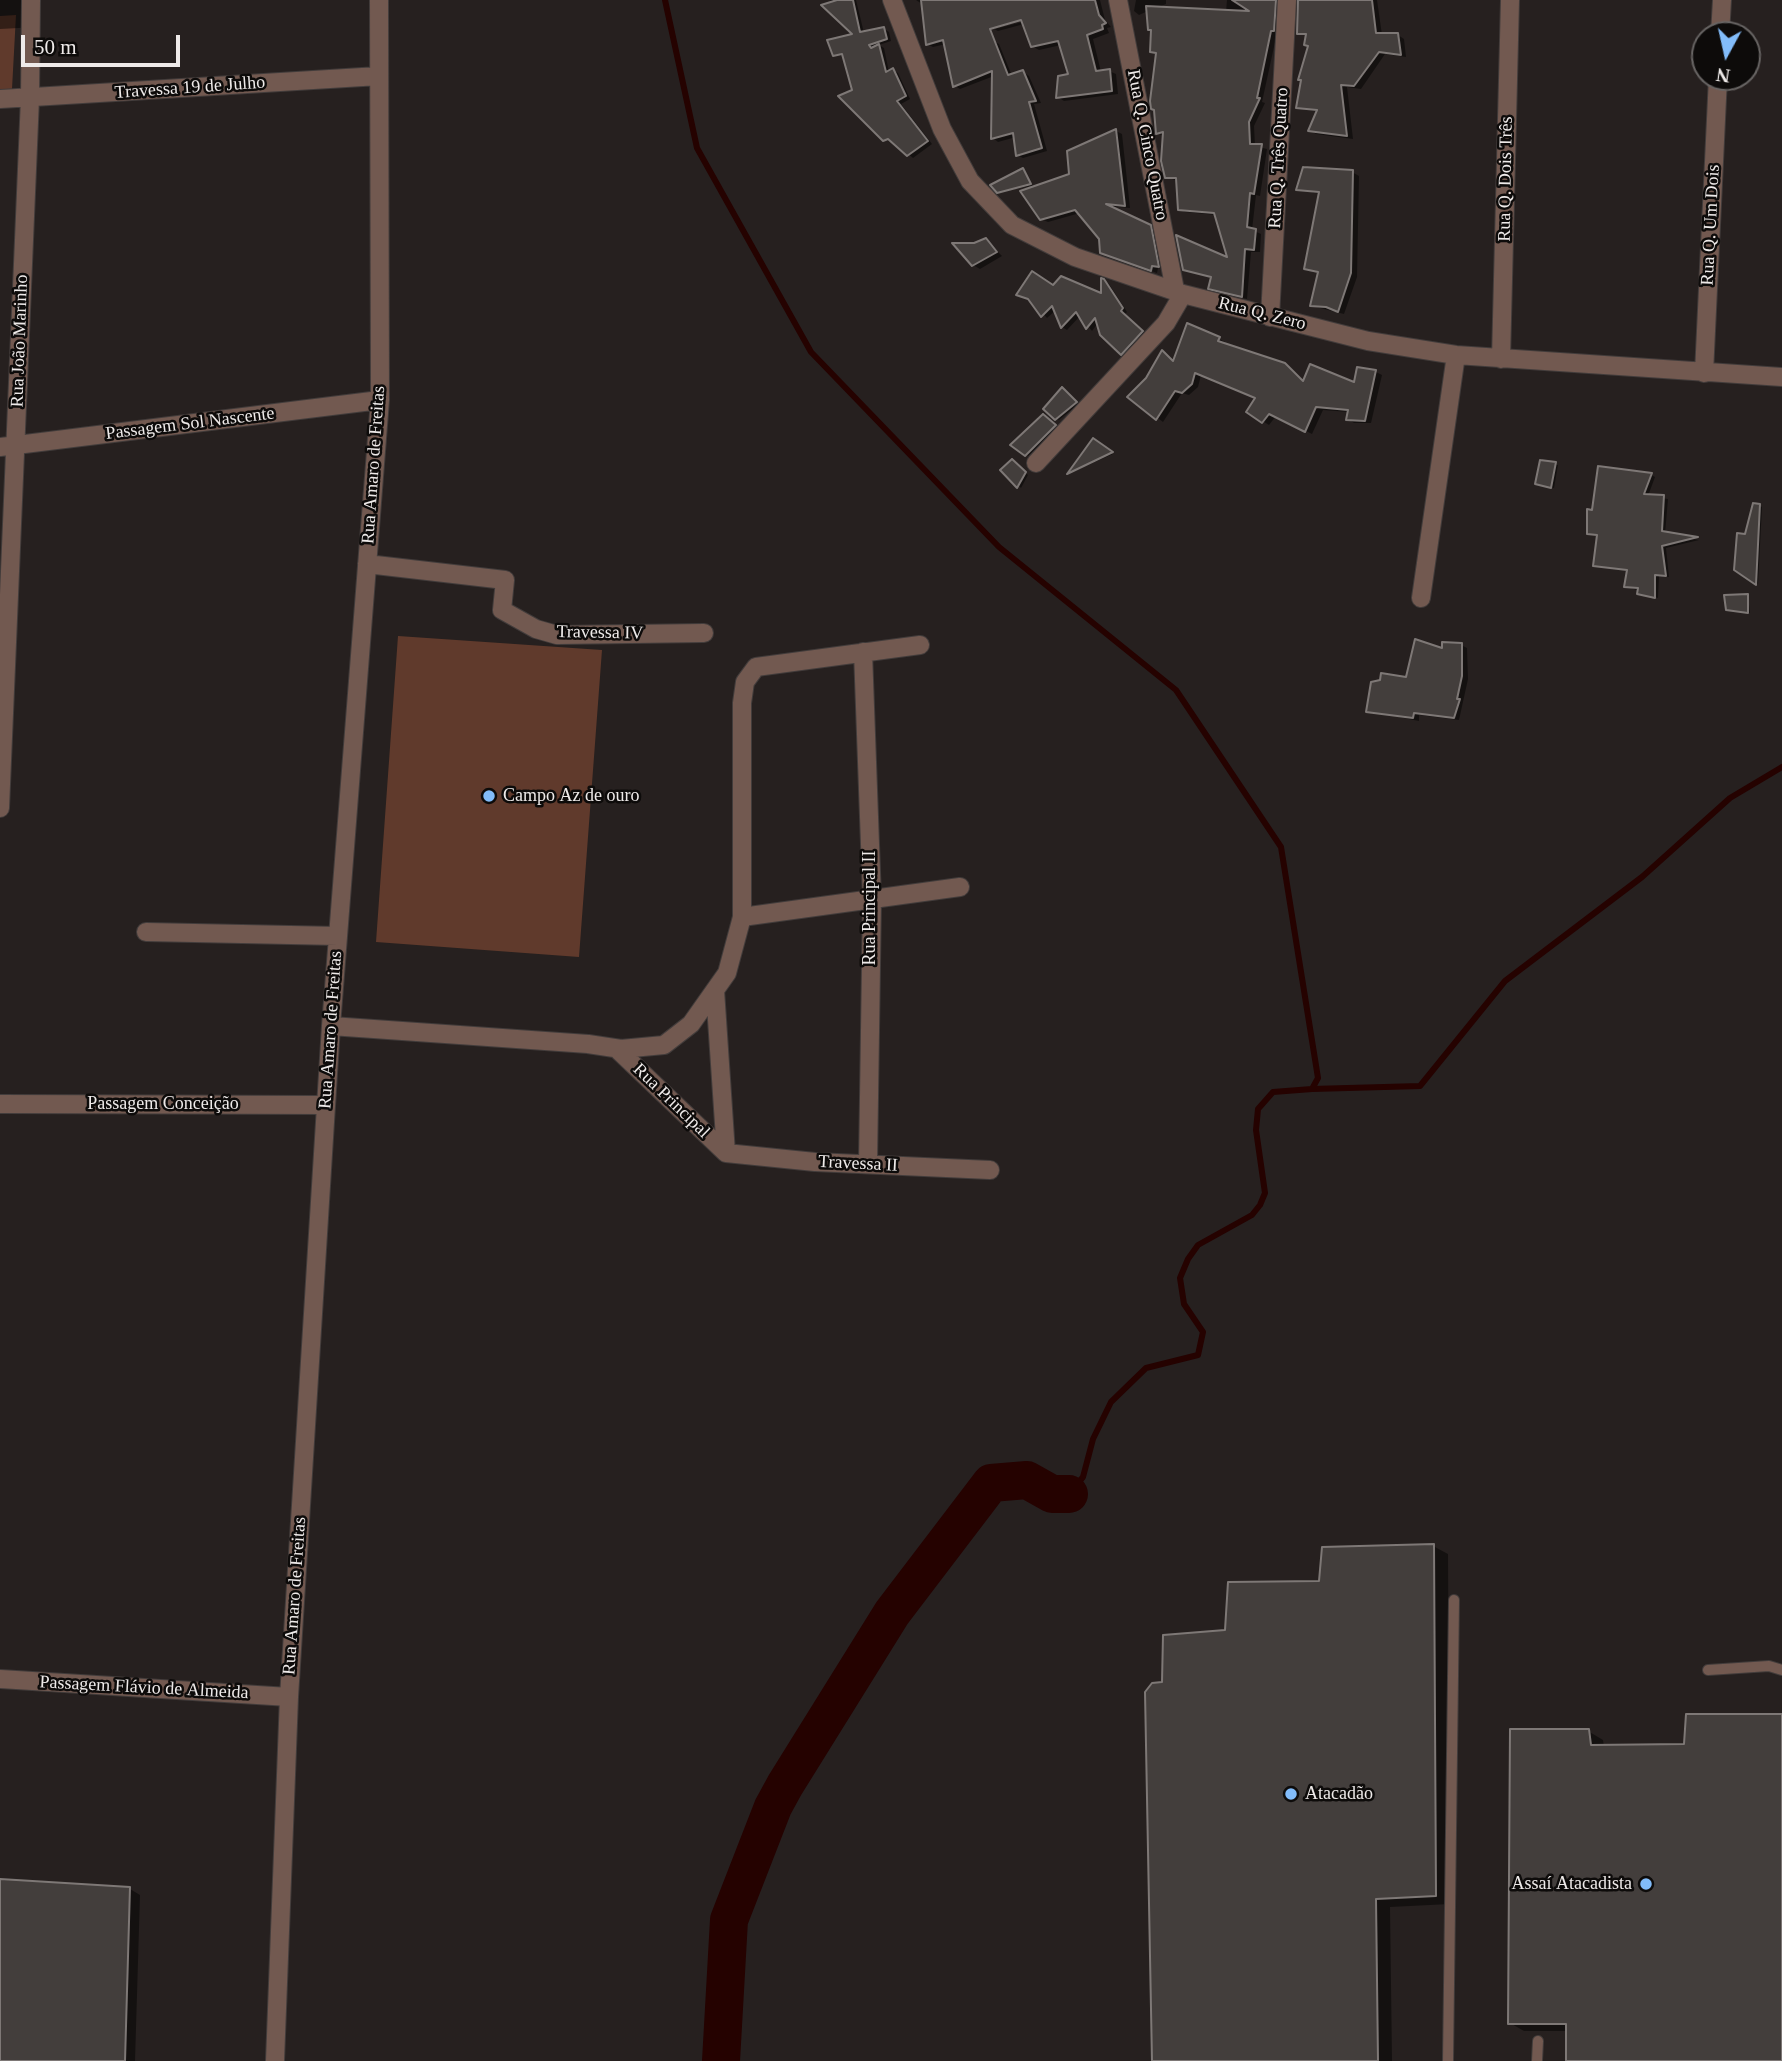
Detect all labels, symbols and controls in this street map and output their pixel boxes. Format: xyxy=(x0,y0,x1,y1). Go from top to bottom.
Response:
scale bar xyxy=(24,21,184,65)
north arrow xyxy=(1691,21,1761,91)
text: 50 m xyxy=(34,35,77,59)
text: N xyxy=(1715,64,1732,87)
street label: Rua Q. Cinco Quatro xyxy=(1122,68,1172,222)
street label: Travessa 19 de Julho xyxy=(114,72,266,104)
street label: Rua Q. Três Quatro xyxy=(1265,87,1293,229)
street label: Rua Q. Dois Três xyxy=(1494,116,1518,242)
street label: Rua Q. Um Dois xyxy=(1697,164,1725,286)
street label: Rua João Marinho xyxy=(7,274,33,408)
street label: Rua Q. Zero xyxy=(1216,293,1308,335)
street label: Rua Amaro de Freitas xyxy=(358,385,390,545)
street label: Passagem Sol Nascente xyxy=(104,403,276,445)
street label: Travessa IV xyxy=(556,621,644,645)
place label: Campo Az de ouro xyxy=(503,785,639,807)
marker: Campo Az de ouro xyxy=(481,788,497,804)
street label: Rua Principal II xyxy=(859,851,881,965)
street label: Rua Amaro de Freitas xyxy=(315,950,347,1110)
street label: Rua Principal xyxy=(628,1059,714,1143)
street label: Passagem Conceição xyxy=(87,1093,239,1115)
street label: Travessa II xyxy=(818,1151,898,1177)
street label: Rua Amaro de Freitas xyxy=(279,1516,311,1676)
street label: Passagem Flávio de Almeida xyxy=(39,1672,249,1704)
place label: Atacadão xyxy=(1305,1783,1373,1805)
marker: Atacadão xyxy=(1283,1786,1299,1802)
place label: Assaí Atacadista xyxy=(1512,1873,1632,1895)
marker: Assaí Atacadista xyxy=(1638,1876,1654,1892)

